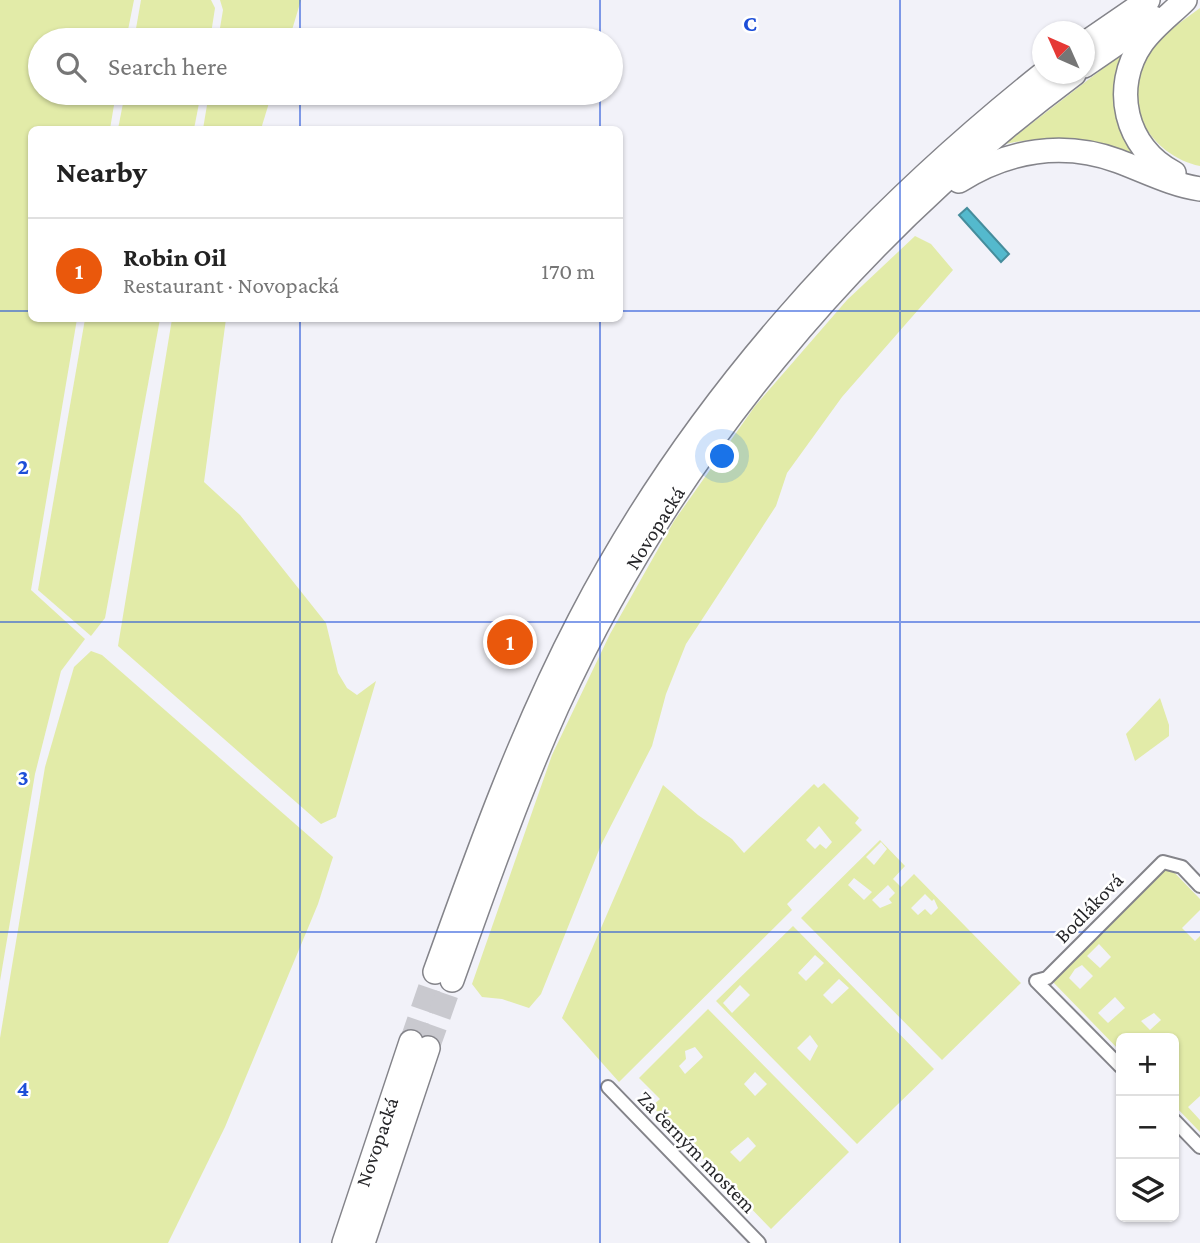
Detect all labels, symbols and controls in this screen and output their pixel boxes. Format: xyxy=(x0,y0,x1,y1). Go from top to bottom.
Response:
text: C xyxy=(743,10,757,36)
north arrow xyxy=(1032,21,1095,84)
search box xyxy=(28,28,623,105)
icon: search xyxy=(52,48,90,86)
text: Search here xyxy=(108,52,227,81)
text: Nearby xyxy=(56,155,147,188)
text: Robin Oil xyxy=(123,243,227,272)
text: 1 xyxy=(75,258,83,284)
text: 170 m xyxy=(541,258,595,284)
text: Restaurant · Novopacká xyxy=(123,272,339,298)
your location xyxy=(705,439,739,473)
text: 2 xyxy=(17,453,29,479)
street label: Novopacká xyxy=(620,482,690,574)
pin: 1 xyxy=(487,616,533,668)
text: 3 xyxy=(17,764,29,790)
street label: Bodláková xyxy=(1050,868,1128,948)
map controls xyxy=(1116,1033,1179,1222)
button: + xyxy=(1116,1033,1179,1096)
text: 4 xyxy=(17,1075,29,1101)
street label: Za černým mostem xyxy=(633,1086,761,1218)
street label: Novopacká xyxy=(351,1094,404,1190)
button: − xyxy=(1116,1096,1179,1159)
button: layers xyxy=(1116,1159,1179,1222)

